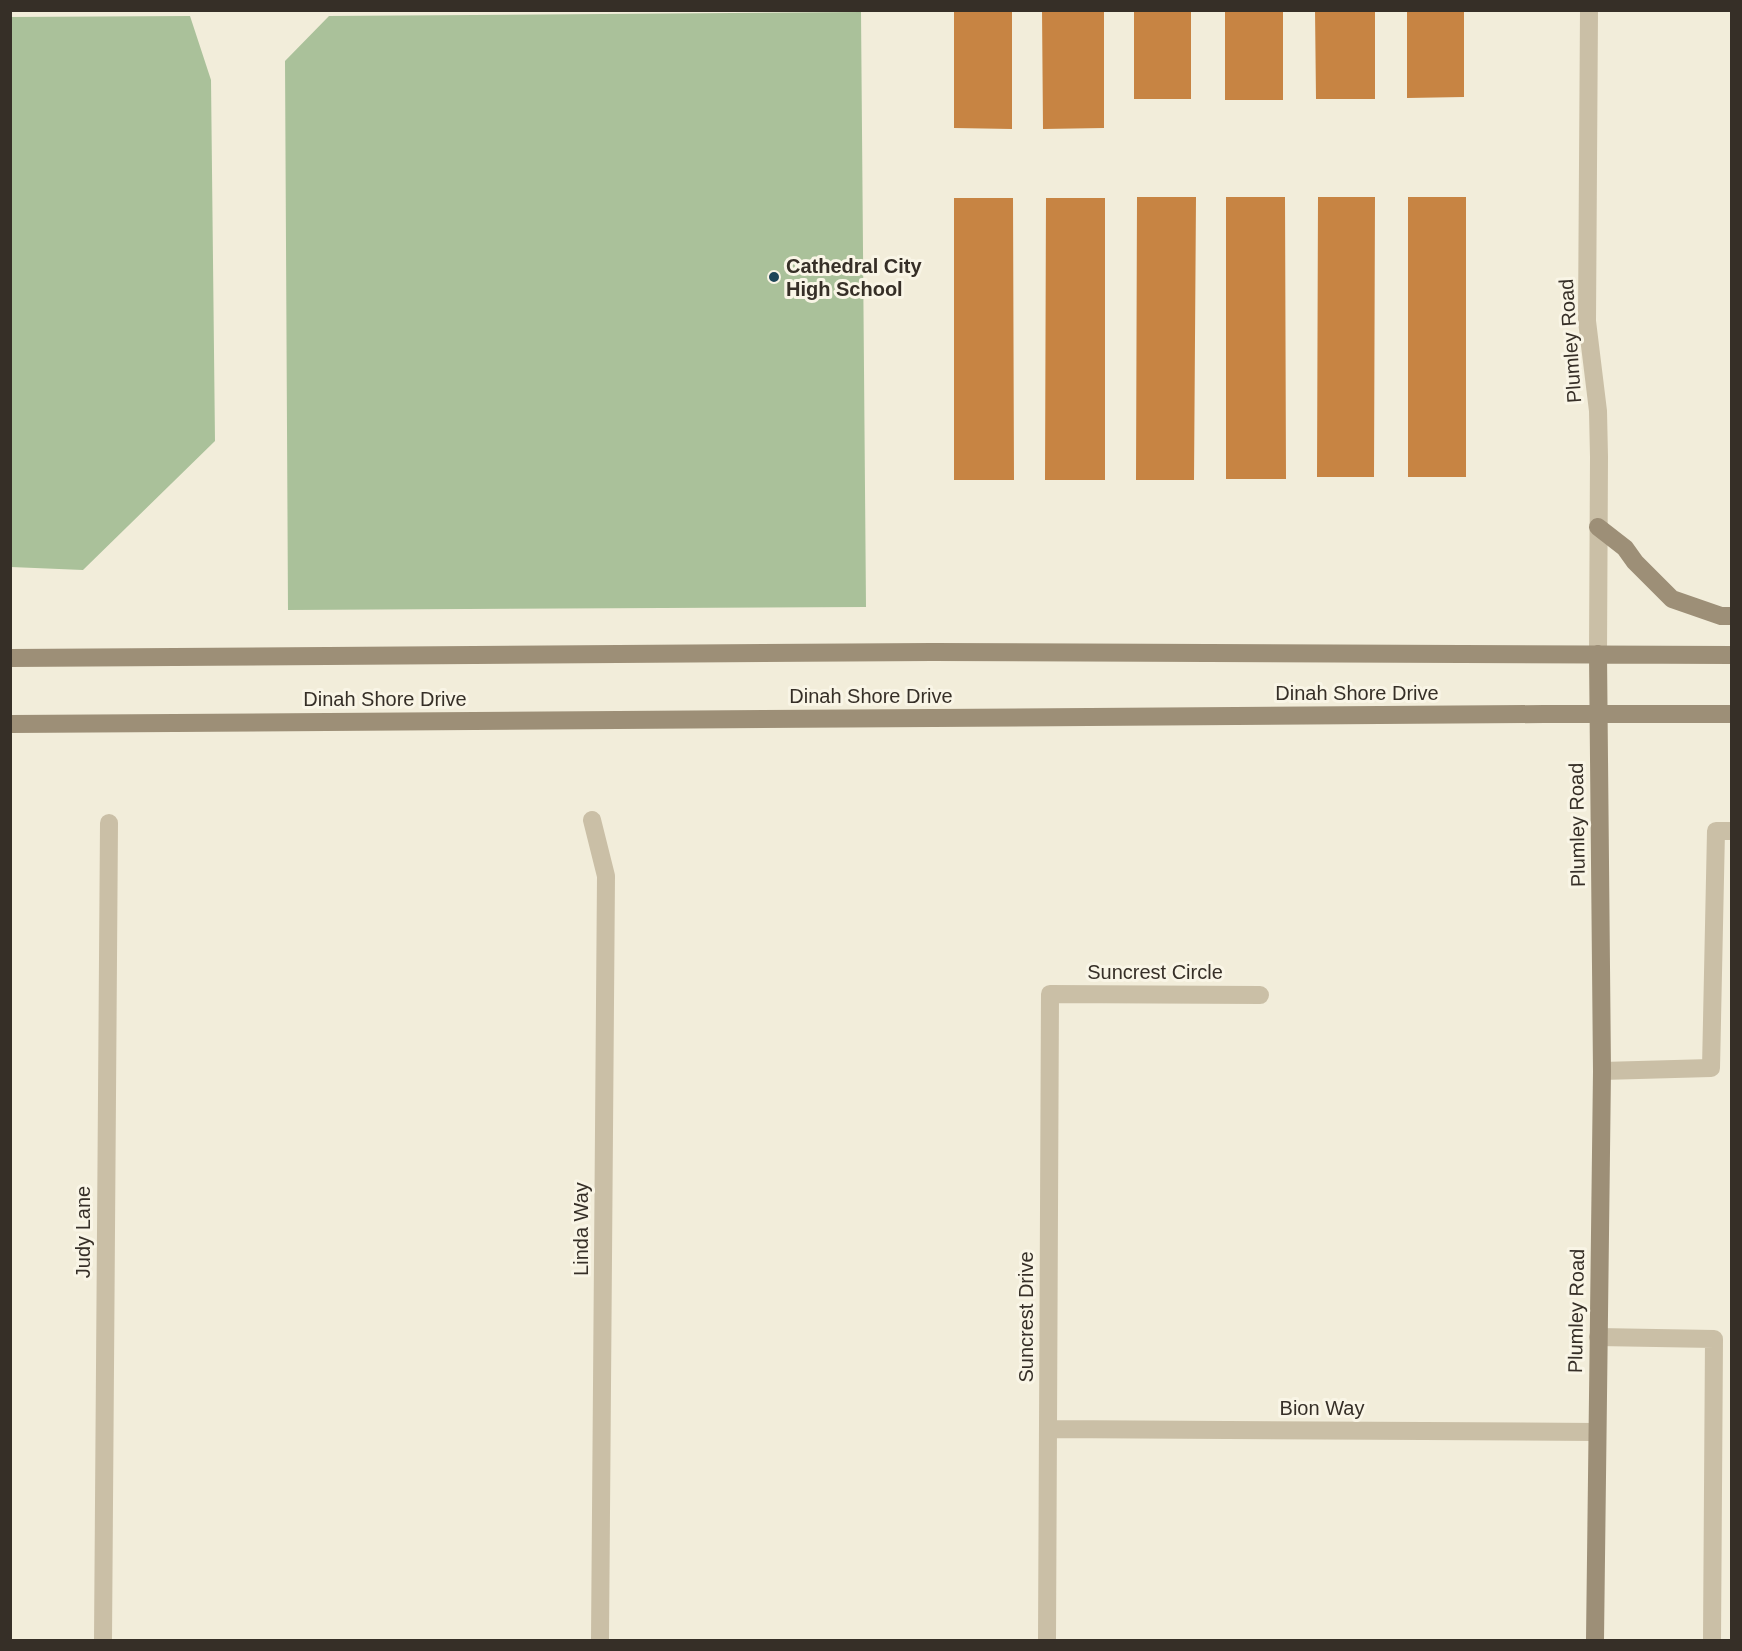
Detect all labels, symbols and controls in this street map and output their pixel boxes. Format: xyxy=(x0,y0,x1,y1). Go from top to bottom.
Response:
place label: Cathedral City High School xyxy=(786,255,922,300)
marker: Cathedral City High School xyxy=(767,270,781,284)
street label: Plumley Road xyxy=(1555,278,1585,404)
street label: Dinah Shore Drive xyxy=(1275,682,1439,704)
street label: Dinah Shore Drive xyxy=(789,685,953,707)
street label: Dinah Shore Drive xyxy=(303,688,467,710)
street label: Plumley Road xyxy=(1565,763,1589,887)
street label: Suncrest Circle xyxy=(1087,961,1223,983)
street label: Linda Way xyxy=(570,1182,592,1276)
street label: Judy Lane xyxy=(72,1186,94,1278)
street label: Plumley Road xyxy=(1564,1249,1588,1373)
street label: Suncrest Drive xyxy=(1015,1251,1037,1383)
street label: Bion Way xyxy=(1280,1397,1364,1419)

